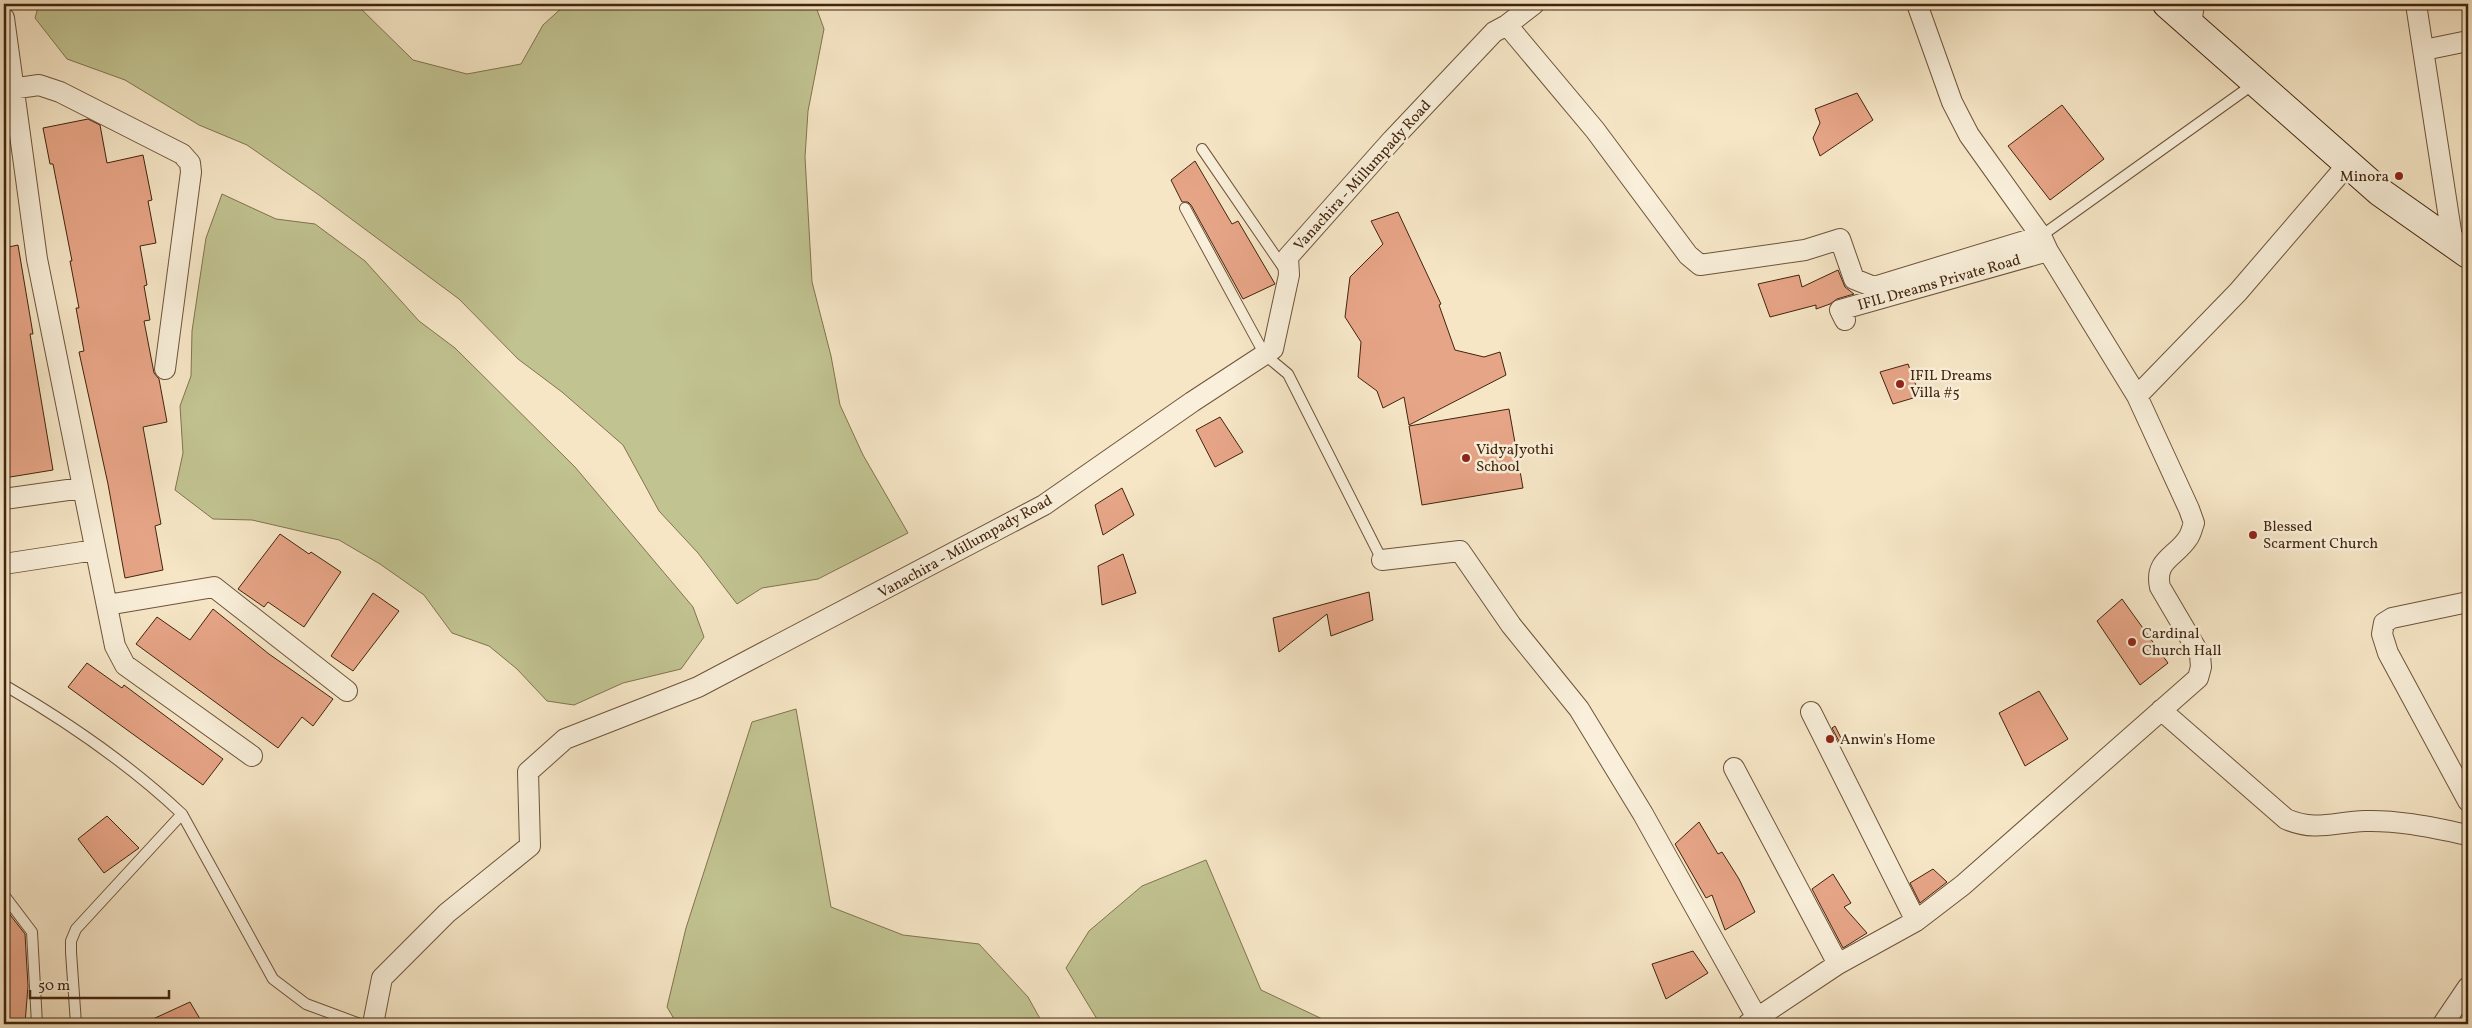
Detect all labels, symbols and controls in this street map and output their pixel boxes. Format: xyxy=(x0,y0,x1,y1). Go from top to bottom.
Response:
street label: Vanachira - Millumpady Road xyxy=(1290,96,1437,256)
place label: Minora xyxy=(2340,167,2389,188)
marker: Minora xyxy=(2393,170,2405,182)
street label: IFIL Dreams Private Road xyxy=(1855,250,2023,317)
place label: IFIL Dreams Villa #5 xyxy=(1910,366,1992,404)
marker: IFIL Dreams Villa #5 xyxy=(1894,378,1906,390)
place label: VidyaJyothi School xyxy=(1476,440,1554,478)
marker: VidyaJyothi School xyxy=(1460,452,1472,464)
street label: Vanachira - Millumpady Road xyxy=(875,491,1057,604)
place label: Blessed Scarment Church xyxy=(2263,517,2378,555)
marker: Blessed Scarment Church xyxy=(2247,529,2259,541)
place label: Cardinal Church Hall xyxy=(2142,624,2222,662)
marker: Cardinal Church Hall xyxy=(2126,636,2138,648)
place label: Anwin's Home xyxy=(1840,730,1935,751)
marker: Anwin's Home xyxy=(1824,733,1836,745)
scale bar xyxy=(30,968,169,1000)
text: 50 m xyxy=(38,976,70,997)

